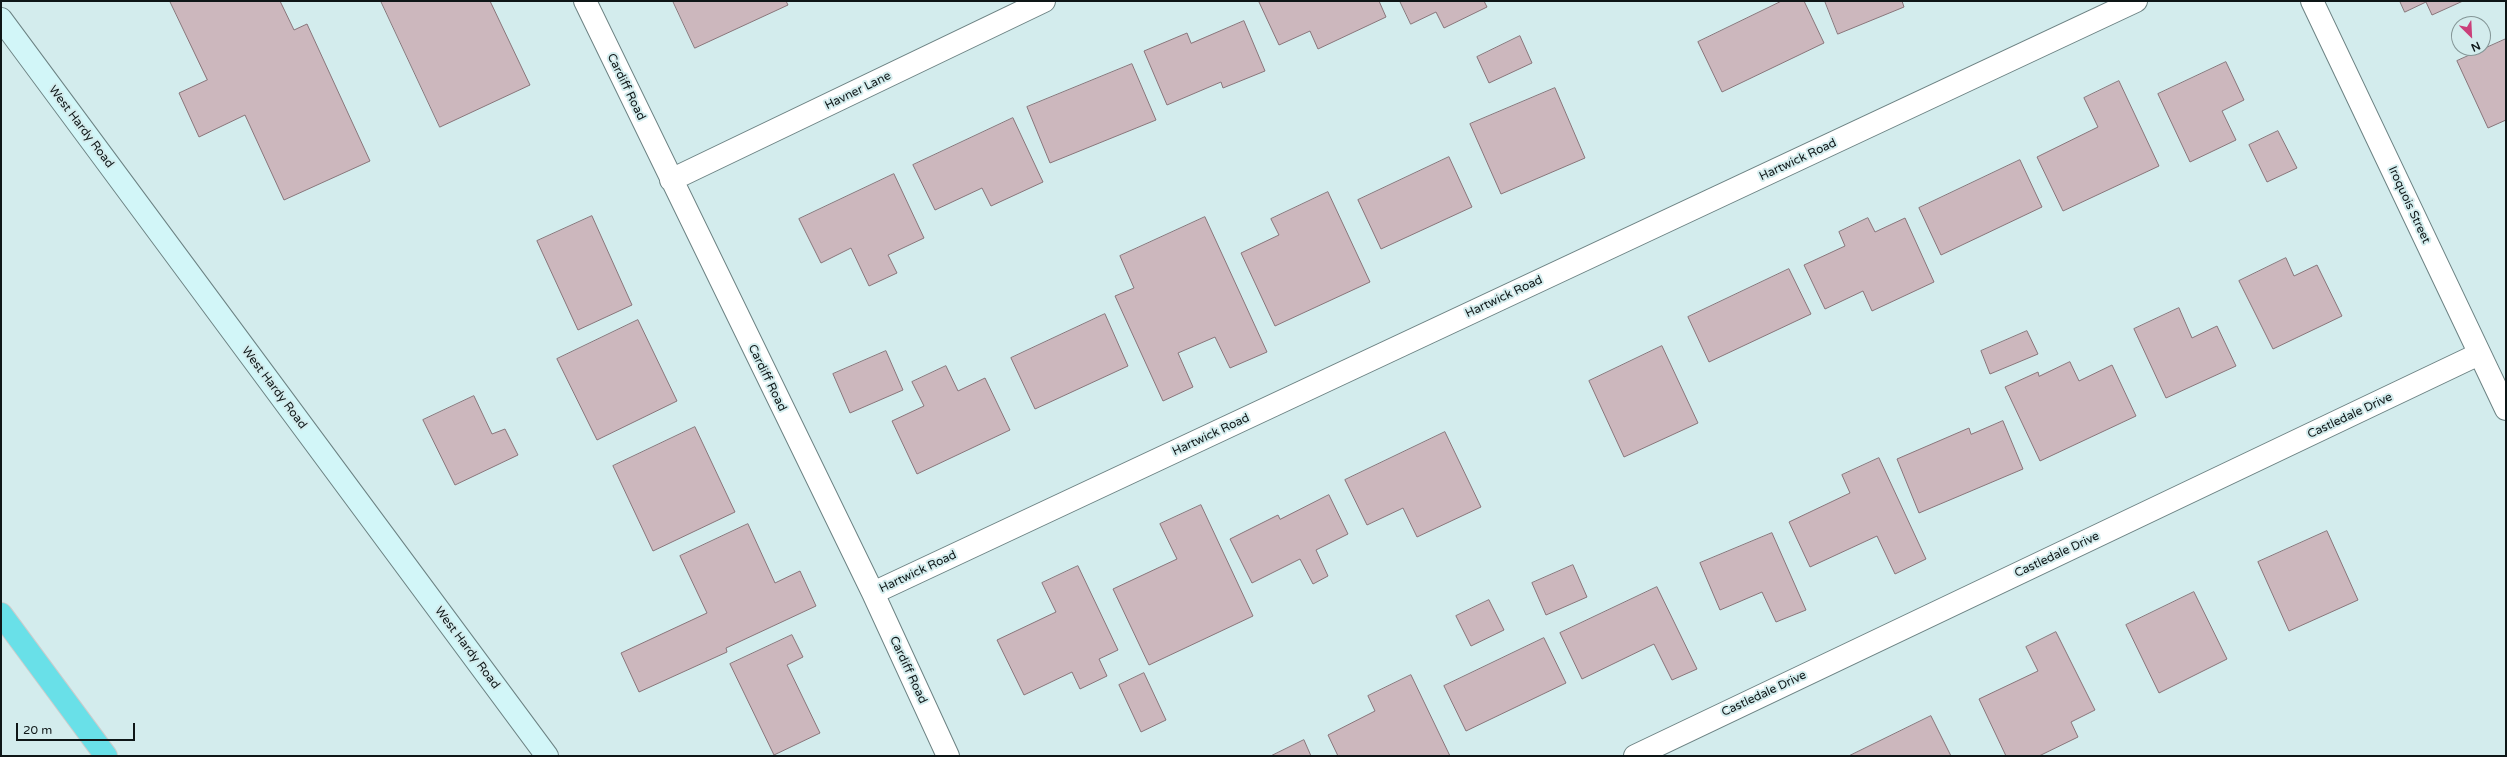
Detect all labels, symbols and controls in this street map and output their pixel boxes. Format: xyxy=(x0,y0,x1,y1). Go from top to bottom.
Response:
north arrow xyxy=(2451,16,2491,56)
text: N xyxy=(2469,39,2482,54)
street label: Cardiff Road xyxy=(604,51,648,123)
street label: Havner Lane xyxy=(823,69,893,113)
street label: West Hardy Road xyxy=(45,83,117,171)
street label: Hartwick Road xyxy=(1757,136,1839,184)
street label: Iroquois Street xyxy=(2385,164,2433,246)
street label: Hartwick Road xyxy=(1463,273,1545,321)
street label: Cardiff Road xyxy=(745,342,789,414)
street label: West Hardy Road xyxy=(238,344,310,432)
street label: Castledale Drive xyxy=(2305,390,2395,442)
street label: Hartwick Road xyxy=(1170,411,1252,459)
street label: Castledale Drive xyxy=(2012,529,2102,581)
street label: Hartwick Road xyxy=(877,548,959,596)
street label: West Hardy Road xyxy=(431,604,503,692)
street label: Cardiff Road xyxy=(886,634,930,706)
street label: Castledale Drive xyxy=(1719,668,1809,720)
scale bar xyxy=(18,715,137,741)
text: 20 m xyxy=(23,723,52,737)

